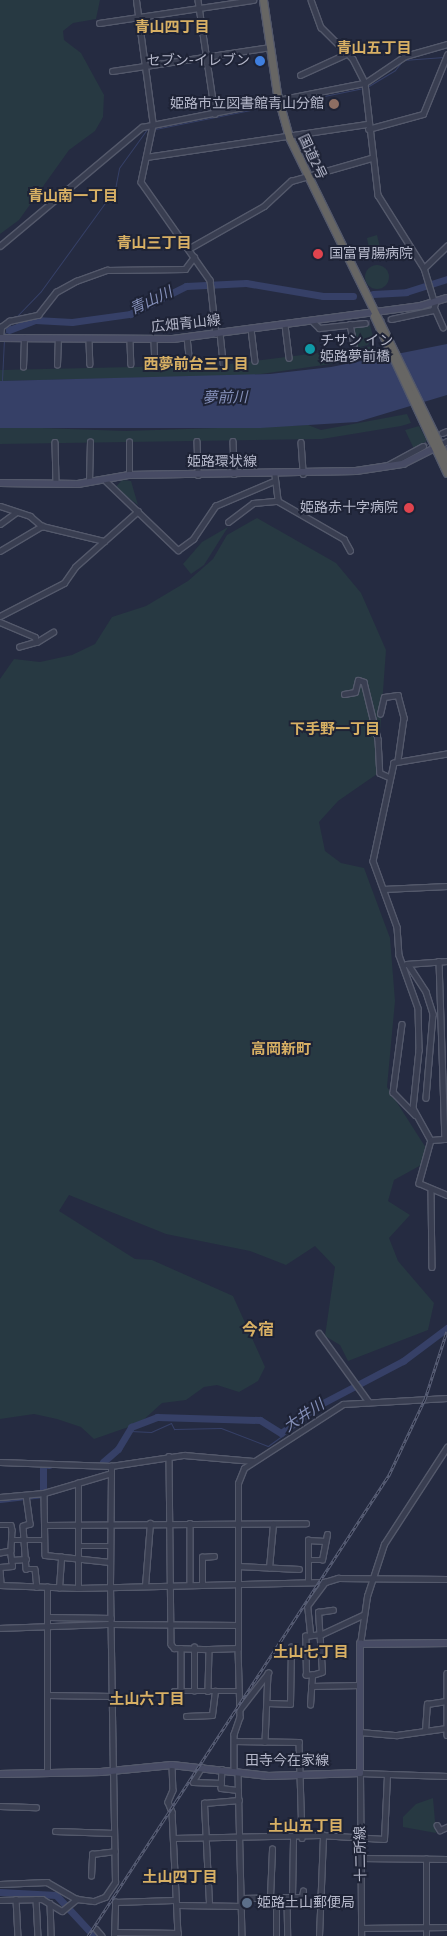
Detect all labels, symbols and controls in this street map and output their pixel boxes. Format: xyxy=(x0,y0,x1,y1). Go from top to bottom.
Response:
district label: 青山四丁目 xyxy=(135,19,209,37)
district label: 青山五丁目 xyxy=(337,40,411,58)
place label: セブン-イレブン xyxy=(147,53,250,69)
marker: セブン-イレブン xyxy=(254,55,266,67)
place label: 姫路市立図書館青山分館 xyxy=(170,96,324,112)
marker: 姫路市立図書館青山分館 xyxy=(328,98,340,110)
street label: 国道2号 xyxy=(294,132,330,182)
district label: 青山南一丁目 xyxy=(28,188,118,206)
district label: 青山三丁目 xyxy=(117,235,191,253)
place label: 国富胃腸病院 xyxy=(329,246,413,262)
marker: 国富胃腸病院 xyxy=(311,247,325,261)
water label: 青山川 xyxy=(127,283,175,319)
street label: 広畑青山線 xyxy=(150,312,222,336)
place label: チサン イン 姫路夢前橋 xyxy=(320,333,393,366)
marker: チサン イン 姫路夢前橋 xyxy=(304,343,316,355)
district label: 西夢前台三丁目 xyxy=(144,356,248,374)
water label: 夢前川 xyxy=(202,389,248,407)
street label: 姫路環状線 xyxy=(187,454,257,470)
place label: 姫路赤十字病院 xyxy=(300,500,398,516)
marker: 姫路赤十字病院 xyxy=(402,501,416,515)
district label: 下手野一丁目 xyxy=(290,721,380,739)
district label: 高岡新町 xyxy=(251,1041,311,1059)
district label: 今宿 xyxy=(242,1320,274,1340)
water label: 大井川 xyxy=(280,1396,328,1436)
district label: 土山七丁目 xyxy=(274,1644,348,1662)
district label: 土山六丁目 xyxy=(110,1691,184,1709)
street label: 田寺今在家線 xyxy=(245,1753,329,1769)
district label: 土山五丁目 xyxy=(269,1818,343,1836)
street label: 十二所線 xyxy=(352,1826,370,1882)
district label: 土山四丁目 xyxy=(143,1869,217,1887)
place label: 姫路土山郵便局 xyxy=(257,1895,355,1911)
marker: 姫路土山郵便局 xyxy=(241,1897,253,1909)

